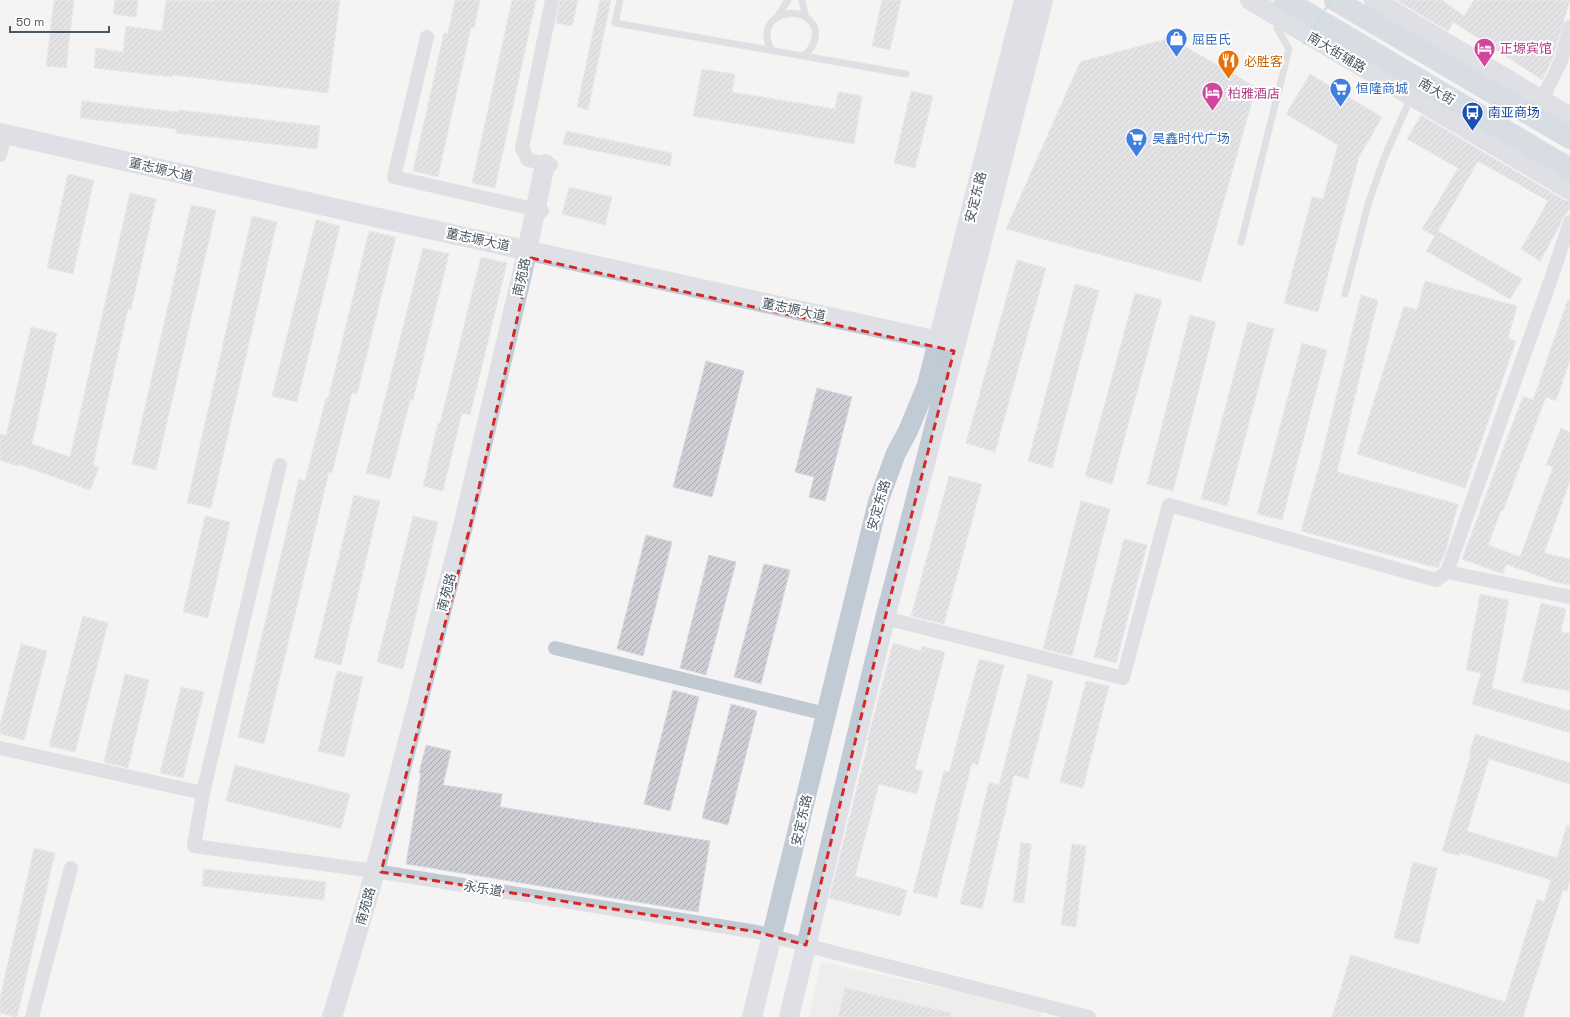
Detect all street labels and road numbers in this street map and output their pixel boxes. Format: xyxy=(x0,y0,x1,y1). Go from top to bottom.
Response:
street label: 南大街辅路 xyxy=(1305,28,1369,76)
street label: 南大街 xyxy=(1416,74,1458,109)
street label: 董志塬大道 xyxy=(127,154,194,185)
street label: 安定东路 xyxy=(961,170,990,224)
street label: 董志塬大道 xyxy=(444,224,511,255)
street label: 南苑路 xyxy=(509,256,534,298)
street label: 董志塬大道 xyxy=(760,294,827,325)
street label: 安定东路 xyxy=(863,478,894,532)
street label: 南苑路 xyxy=(433,571,460,613)
street label: 安定东路 xyxy=(787,793,816,847)
street label: 永乐道 xyxy=(462,877,504,900)
street label: 南苑路 xyxy=(352,885,379,927)

